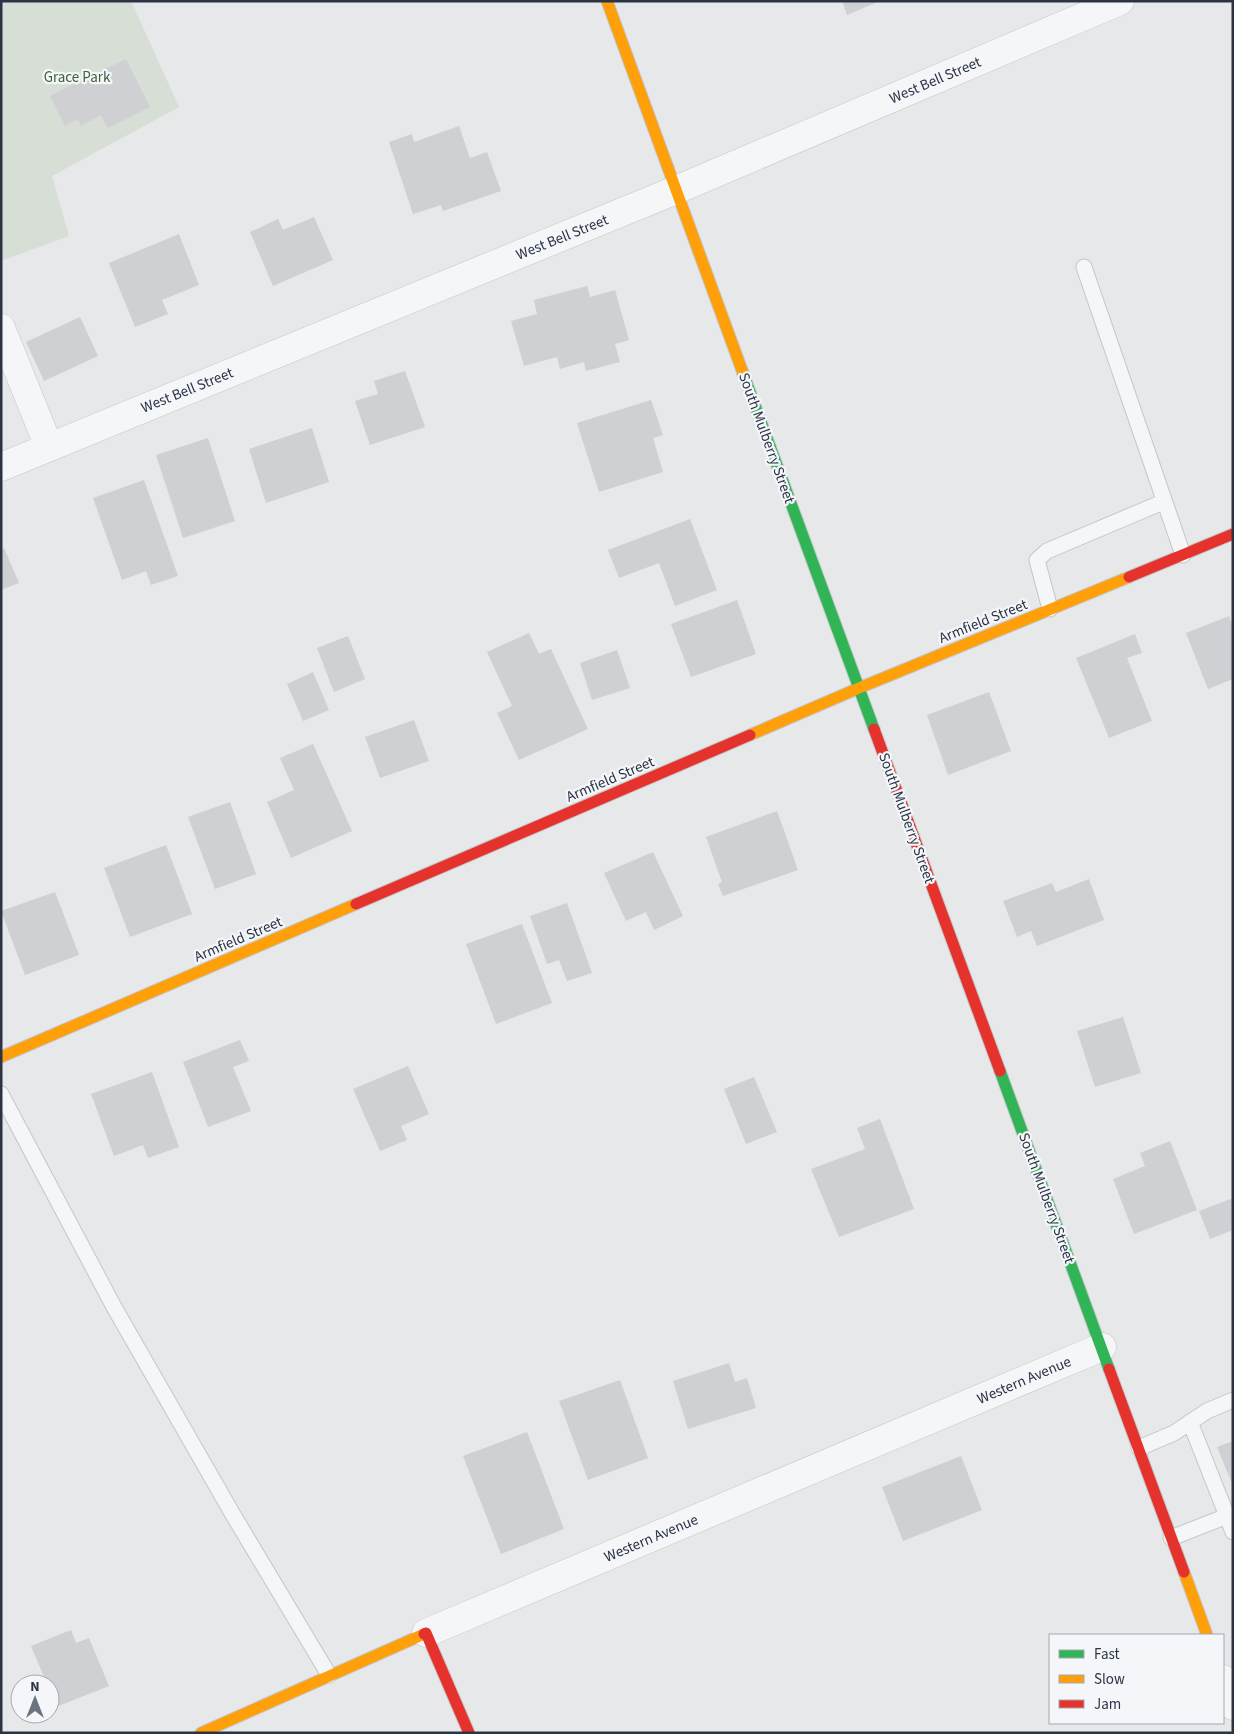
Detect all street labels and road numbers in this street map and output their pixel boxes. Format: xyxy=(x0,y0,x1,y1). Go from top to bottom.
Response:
street label: West Bell Street xyxy=(886,52,984,109)
street label: West Bell Street xyxy=(513,209,611,266)
street label: West Bell Street xyxy=(138,362,236,419)
street label: South Mulberry Street xyxy=(733,370,800,506)
street label: Armfield Street xyxy=(936,594,1031,649)
street label: South Mulberry Street xyxy=(873,750,940,886)
street label: Armfield Street xyxy=(563,751,658,807)
street label: Armfield Street xyxy=(191,911,286,967)
street label: South Mulberry Street xyxy=(1013,1130,1080,1266)
street label: Western Avenue xyxy=(974,1351,1074,1410)
street label: Western Avenue xyxy=(601,1509,701,1568)

